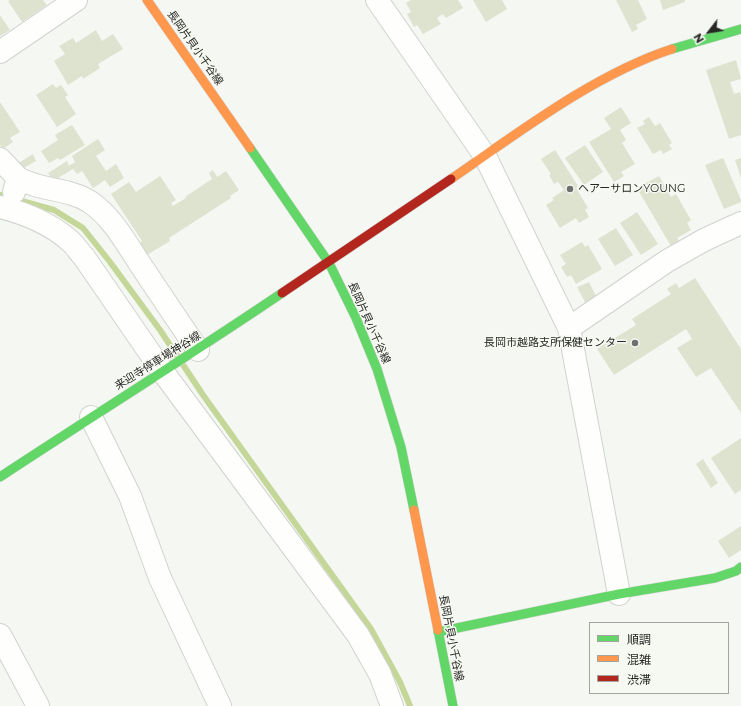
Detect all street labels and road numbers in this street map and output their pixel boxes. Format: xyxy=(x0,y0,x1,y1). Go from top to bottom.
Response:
street label: 長岡片貝小千谷線 xyxy=(164,8,226,88)
street label: 長岡片貝小千谷線 xyxy=(345,280,393,366)
street label: 来迎寺停車場神谷線 xyxy=(113,329,203,393)
street label: 長岡片貝小千谷線 xyxy=(436,594,466,682)

